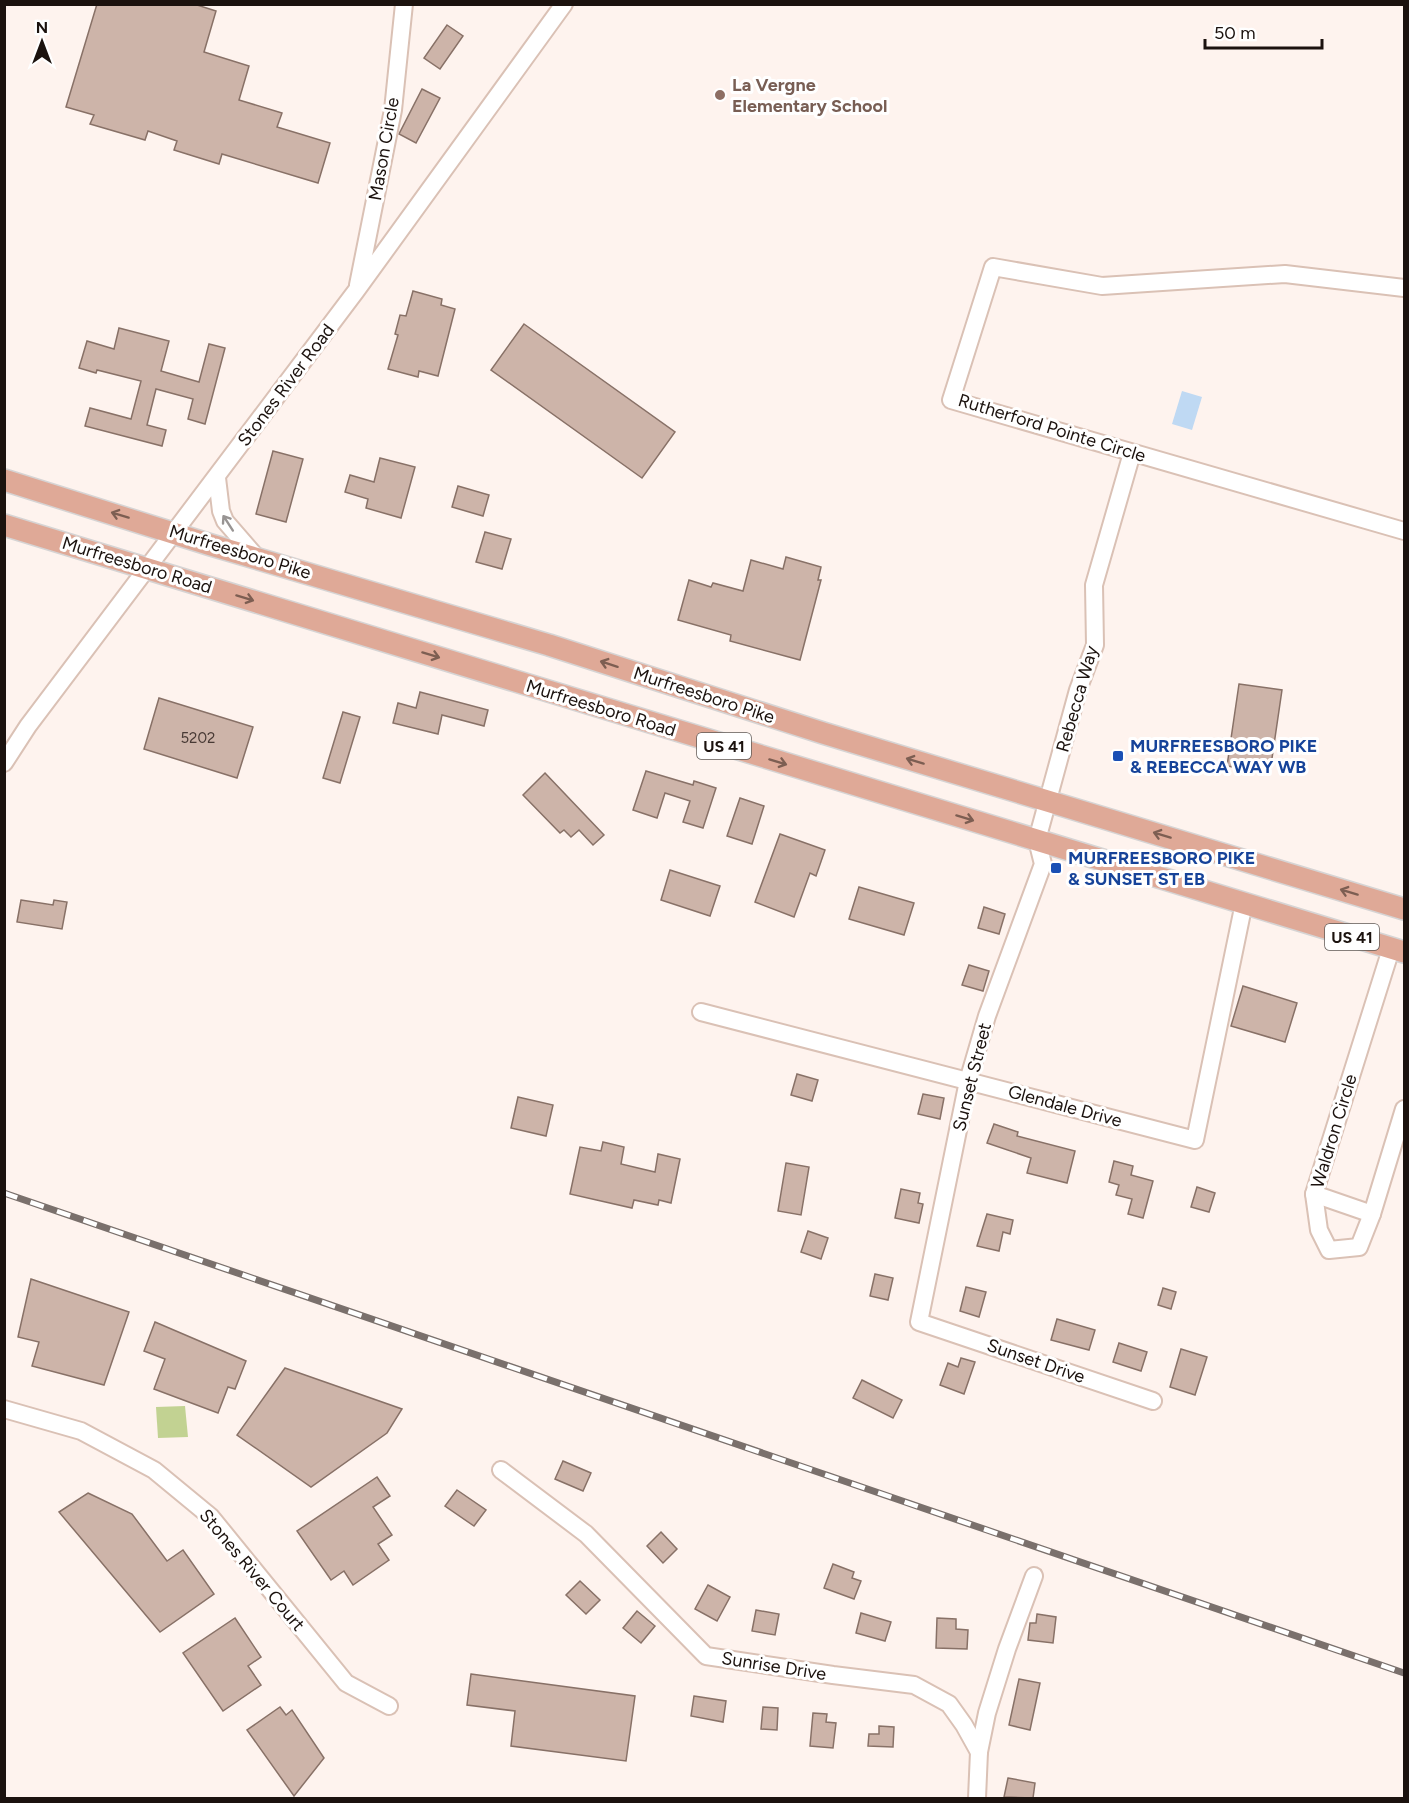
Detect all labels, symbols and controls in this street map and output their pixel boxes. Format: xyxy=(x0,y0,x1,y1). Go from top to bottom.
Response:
north arrow xyxy=(12,12,72,72)
scale bar xyxy=(1205,12,1322,50)
text: N xyxy=(36,18,48,37)
text: 50 m xyxy=(1214,22,1256,44)
place label: La Vergne Elementary School xyxy=(732,74,887,117)
marker: La Vergne Elementary School xyxy=(713,88,727,102)
street label: Mason Circle xyxy=(364,95,404,202)
street label: Stones River Road xyxy=(233,320,339,450)
street label: Rutherford Pointe Circle xyxy=(956,389,1149,467)
one-way arrow xyxy=(111,509,130,520)
one-way arrow xyxy=(221,515,233,532)
street label: Murfreesboro Pike xyxy=(166,520,314,584)
street label: Murfreesboro Road xyxy=(59,532,215,598)
one-way arrow xyxy=(235,593,254,604)
street label: Rebecca Way xyxy=(1051,643,1103,755)
one-way arrow xyxy=(421,650,440,661)
one-way arrow xyxy=(600,658,619,669)
street label: Murfreesboro Pike xyxy=(631,662,777,728)
street label: Murfreesboro Road xyxy=(523,675,679,741)
house number: 5202 xyxy=(180,729,216,747)
road number: US 41 xyxy=(697,733,751,759)
place label: MURFREESBORO PIKE & REBECCA WAY WB xyxy=(1130,735,1317,778)
marker: MURFREESBORO PIKE & REBECCA WAY WB xyxy=(1111,749,1125,763)
one-way arrow xyxy=(906,755,925,766)
one-way arrow xyxy=(768,757,787,768)
one-way arrow xyxy=(955,813,974,824)
one-way arrow xyxy=(1153,829,1172,840)
place label: MURFREESBORO PIKE & SUNSET ST EB xyxy=(1068,847,1255,890)
marker: MURFREESBORO PIKE & SUNSET ST EB xyxy=(1049,861,1063,875)
one-way arrow xyxy=(1340,886,1359,897)
road number: US 41 xyxy=(1325,924,1379,950)
street label: Sunset Street xyxy=(948,1020,996,1134)
street label: Waldron Circle xyxy=(1306,1071,1362,1191)
street label: Glendale Drive xyxy=(1006,1080,1125,1132)
street label: Sunset Drive xyxy=(984,1334,1088,1388)
street label: Stones River Court xyxy=(195,1505,309,1636)
street label: Sunrise Drive xyxy=(720,1647,828,1685)

